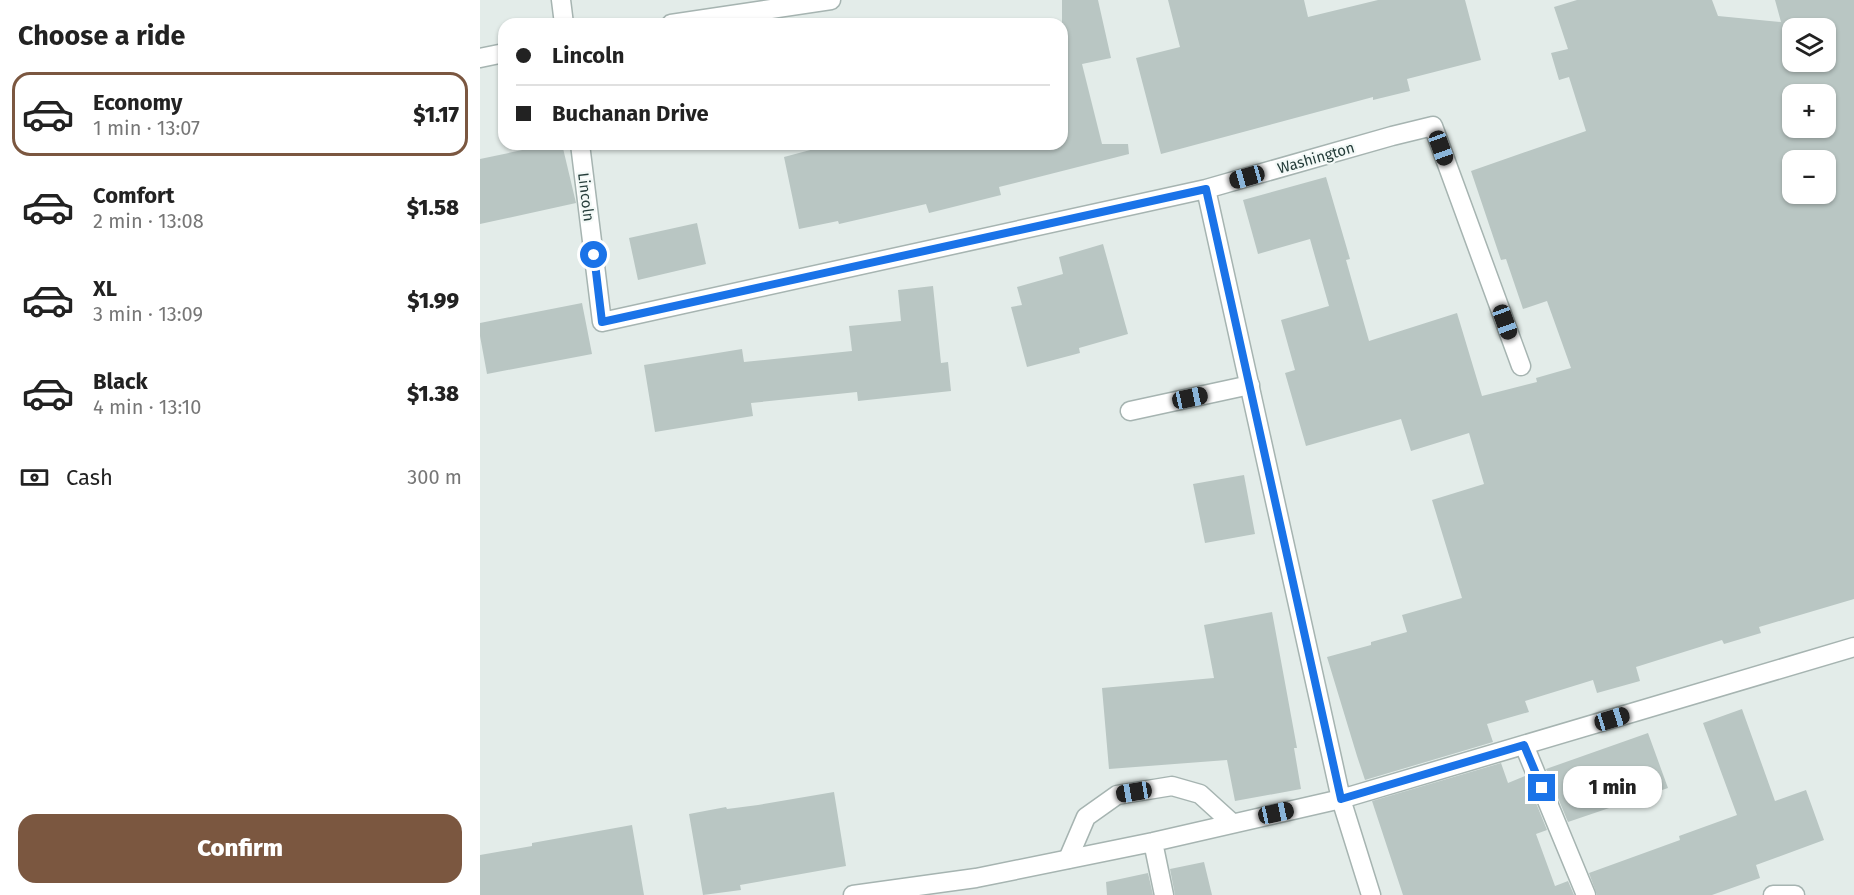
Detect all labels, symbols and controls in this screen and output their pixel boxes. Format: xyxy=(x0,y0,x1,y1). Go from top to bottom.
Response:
map controls xyxy=(1782,18,1836,204)
button: layers xyxy=(1782,18,1836,72)
text: Choose a ride xyxy=(18,20,185,52)
text: Lincoln xyxy=(552,42,624,69)
button: + xyxy=(1782,84,1836,138)
icon: car xyxy=(21,87,75,141)
text: Economy xyxy=(93,89,182,116)
text: Buchanan Drive xyxy=(552,100,709,127)
text: $1.17 xyxy=(413,101,459,128)
text: 1 min · 13:07 xyxy=(93,116,200,140)
car xyxy=(1426,128,1456,168)
street label: Washington xyxy=(1275,138,1357,178)
button: − xyxy=(1782,150,1836,204)
car xyxy=(1227,163,1267,191)
street label: Lincoln xyxy=(574,171,598,223)
icon: car xyxy=(21,180,75,234)
text: Comfort xyxy=(93,182,174,209)
text: $1.58 xyxy=(407,194,459,221)
text: 2 min · 13:08 xyxy=(93,209,204,233)
route start xyxy=(580,241,607,268)
icon: car xyxy=(21,273,75,327)
text: XL xyxy=(93,275,117,302)
text: $1.99 xyxy=(407,287,459,314)
text: 3 min · 13:09 xyxy=(93,302,203,326)
car xyxy=(1490,302,1520,342)
icon: car xyxy=(21,366,75,420)
text: Black xyxy=(93,368,148,395)
text: $1.38 xyxy=(407,380,459,407)
car xyxy=(1171,385,1209,411)
text: 4 min · 13:10 xyxy=(93,395,201,419)
icon: cash xyxy=(18,461,51,494)
text: Cash xyxy=(66,464,113,491)
text: 300 m xyxy=(407,465,462,489)
car xyxy=(1592,705,1632,733)
callout: 1 min xyxy=(1563,767,1662,809)
route end xyxy=(1528,774,1555,801)
text: 1 min xyxy=(1589,775,1636,799)
car xyxy=(1115,780,1153,804)
car xyxy=(1257,800,1295,826)
button: Confirm xyxy=(18,814,462,883)

